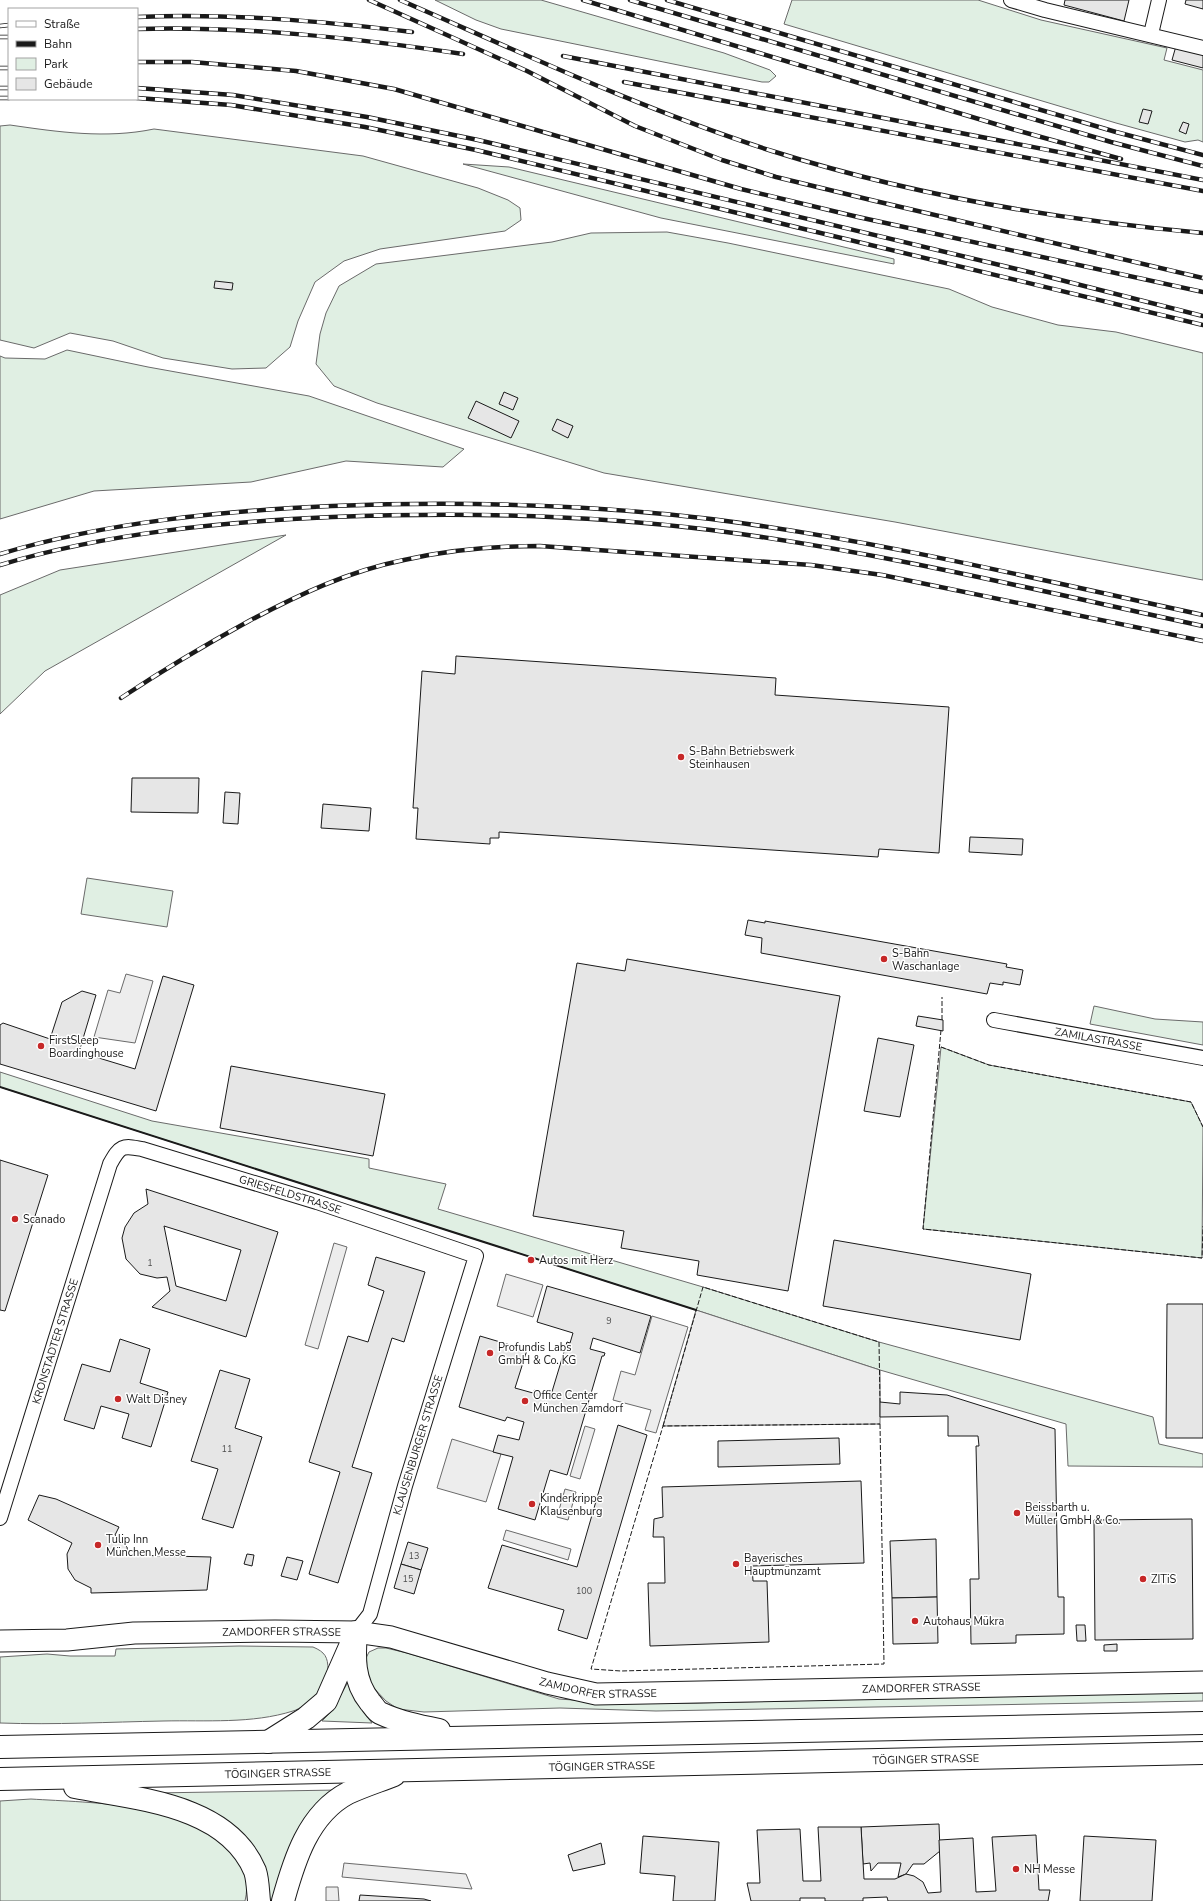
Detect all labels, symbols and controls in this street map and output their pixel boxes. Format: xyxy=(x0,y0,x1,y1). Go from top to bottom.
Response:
legend xyxy=(8,8,138,100)
text: Straße xyxy=(44,16,80,32)
text: Bahn xyxy=(44,36,72,52)
text: Park xyxy=(44,56,69,72)
text: Gebäude xyxy=(44,76,93,92)
place label: S-Bahn Betriebswerk Steinhausen xyxy=(689,744,795,772)
marker: S-Bahn Betriebswerk Steinhausen xyxy=(676,752,686,762)
place label: S-Bahn Waschanlage xyxy=(892,946,960,974)
marker: S-Bahn Waschanlage xyxy=(879,954,889,964)
street label: ZAMILASTRASSE xyxy=(1053,1024,1143,1054)
place label: FirstSleep Boardinghouse xyxy=(49,1033,124,1061)
marker: FirstSleep Boardinghouse xyxy=(36,1041,46,1051)
street label: GRIESFELDSTRASSE xyxy=(237,1171,343,1217)
place label: Scanado xyxy=(23,1212,65,1227)
marker: Scanado xyxy=(10,1214,20,1224)
place label: Autos mit Herz xyxy=(539,1253,613,1268)
marker: Autos mit Herz xyxy=(526,1255,536,1265)
house number: 1 xyxy=(147,1257,153,1269)
street label: KRONSTADTER STRASSE xyxy=(28,1277,81,1406)
house number: 9 xyxy=(606,1315,612,1327)
place label: Profundis Labs GmbH & Co. KG xyxy=(498,1340,576,1368)
marker: Profundis Labs GmbH & Co. KG xyxy=(485,1348,495,1358)
street label: KLAUSENBURGER STRASSE xyxy=(390,1373,446,1517)
place label: Office Center München Zamdorf xyxy=(533,1388,623,1416)
place label: Walt Disney xyxy=(126,1392,187,1407)
marker: Walt Disney xyxy=(113,1394,123,1404)
marker: Office Center München Zamdorf xyxy=(520,1396,530,1406)
house number: 11 xyxy=(222,1443,232,1455)
place label: Kinderkrippe Klausenburg xyxy=(540,1491,603,1519)
marker: Kinderkrippe Klausenburg xyxy=(527,1499,537,1509)
place label: Beissbarth u. Müller GmbH & Co. xyxy=(1025,1500,1121,1528)
marker: Beissbarth u. Müller GmbH & Co. xyxy=(1012,1508,1022,1518)
place label: Tulip Inn München Messe xyxy=(106,1532,186,1560)
marker: Tulip Inn München Messe xyxy=(93,1540,103,1550)
house number: 13 xyxy=(409,1550,419,1562)
place label: Bayerisches Hauptmünzamt xyxy=(744,1551,821,1579)
marker: Bayerisches Hauptmünzamt xyxy=(731,1559,741,1569)
place label: ZITiS xyxy=(1151,1572,1176,1587)
house number: 15 xyxy=(403,1573,413,1585)
marker: ZITiS xyxy=(1138,1574,1148,1584)
house number: 100 xyxy=(576,1585,592,1597)
place label: Autohaus Mükra xyxy=(923,1614,1004,1629)
marker: Autohaus Mükra xyxy=(910,1616,920,1626)
street label: ZAMDORFER STRASSE xyxy=(222,1623,341,1639)
street label: ZAMDORFER STRASSE xyxy=(537,1674,657,1702)
street label: ZAMDORFER STRASSE xyxy=(862,1679,981,1696)
street label: TÖGINGER STRASSE xyxy=(872,1750,979,1768)
street label: TÖGINGER STRASSE xyxy=(548,1757,655,1775)
street label: TÖGINGER STRASSE xyxy=(225,1764,331,1782)
place label: NH Messe xyxy=(1024,1862,1075,1877)
marker: NH Messe xyxy=(1011,1864,1021,1874)

